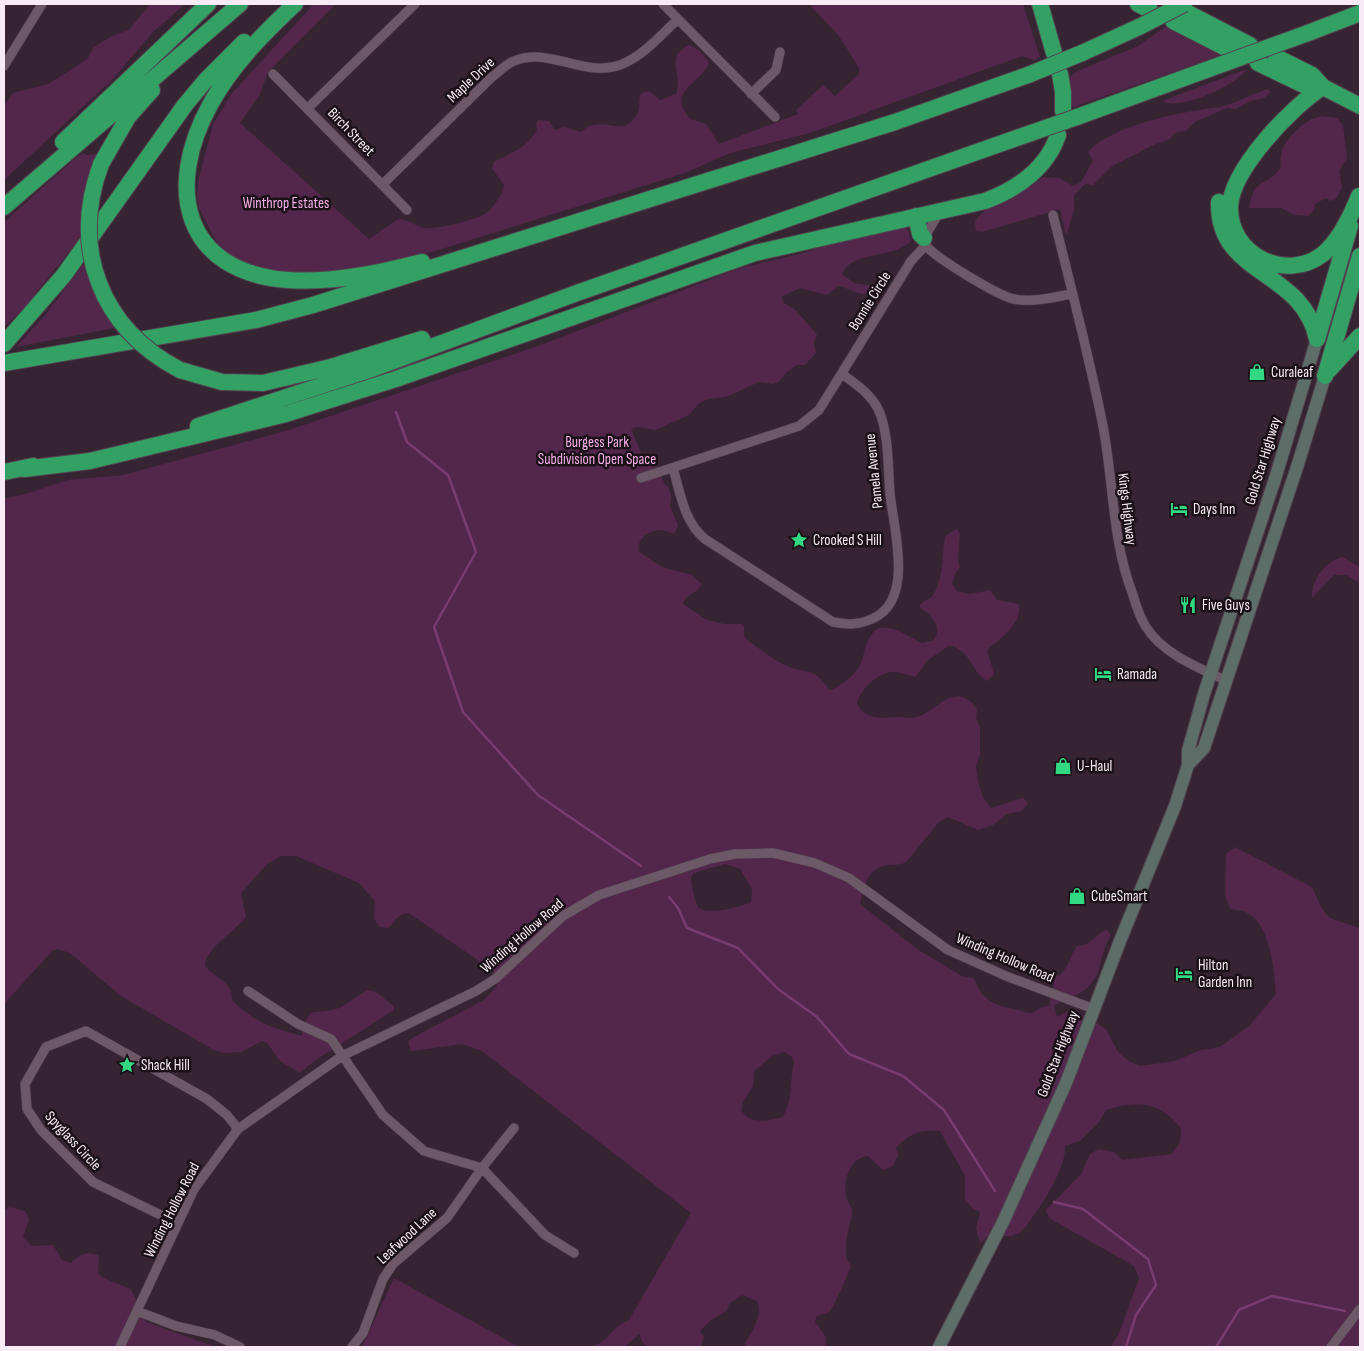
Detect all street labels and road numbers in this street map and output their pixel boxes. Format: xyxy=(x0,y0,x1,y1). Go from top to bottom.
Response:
street label: Maple Drive xyxy=(443,53,499,107)
street label: Birch Street xyxy=(323,104,379,160)
street label: Bonnie Circle xyxy=(844,268,896,334)
street label: Gold Star Highway xyxy=(1241,414,1285,507)
street label: Pamela Avenue xyxy=(861,433,887,509)
street label: Kings Highway xyxy=(1113,472,1141,546)
street label: Winding Hollow Road xyxy=(476,895,568,977)
street label: Winding Hollow Road xyxy=(953,929,1057,987)
street label: Gold Star Highway xyxy=(1033,1008,1083,1100)
street label: Spyglass Circle xyxy=(41,1107,105,1175)
street label: Winding Hollow Road xyxy=(140,1159,204,1261)
street label: Leafwood Lane xyxy=(373,1204,441,1268)

